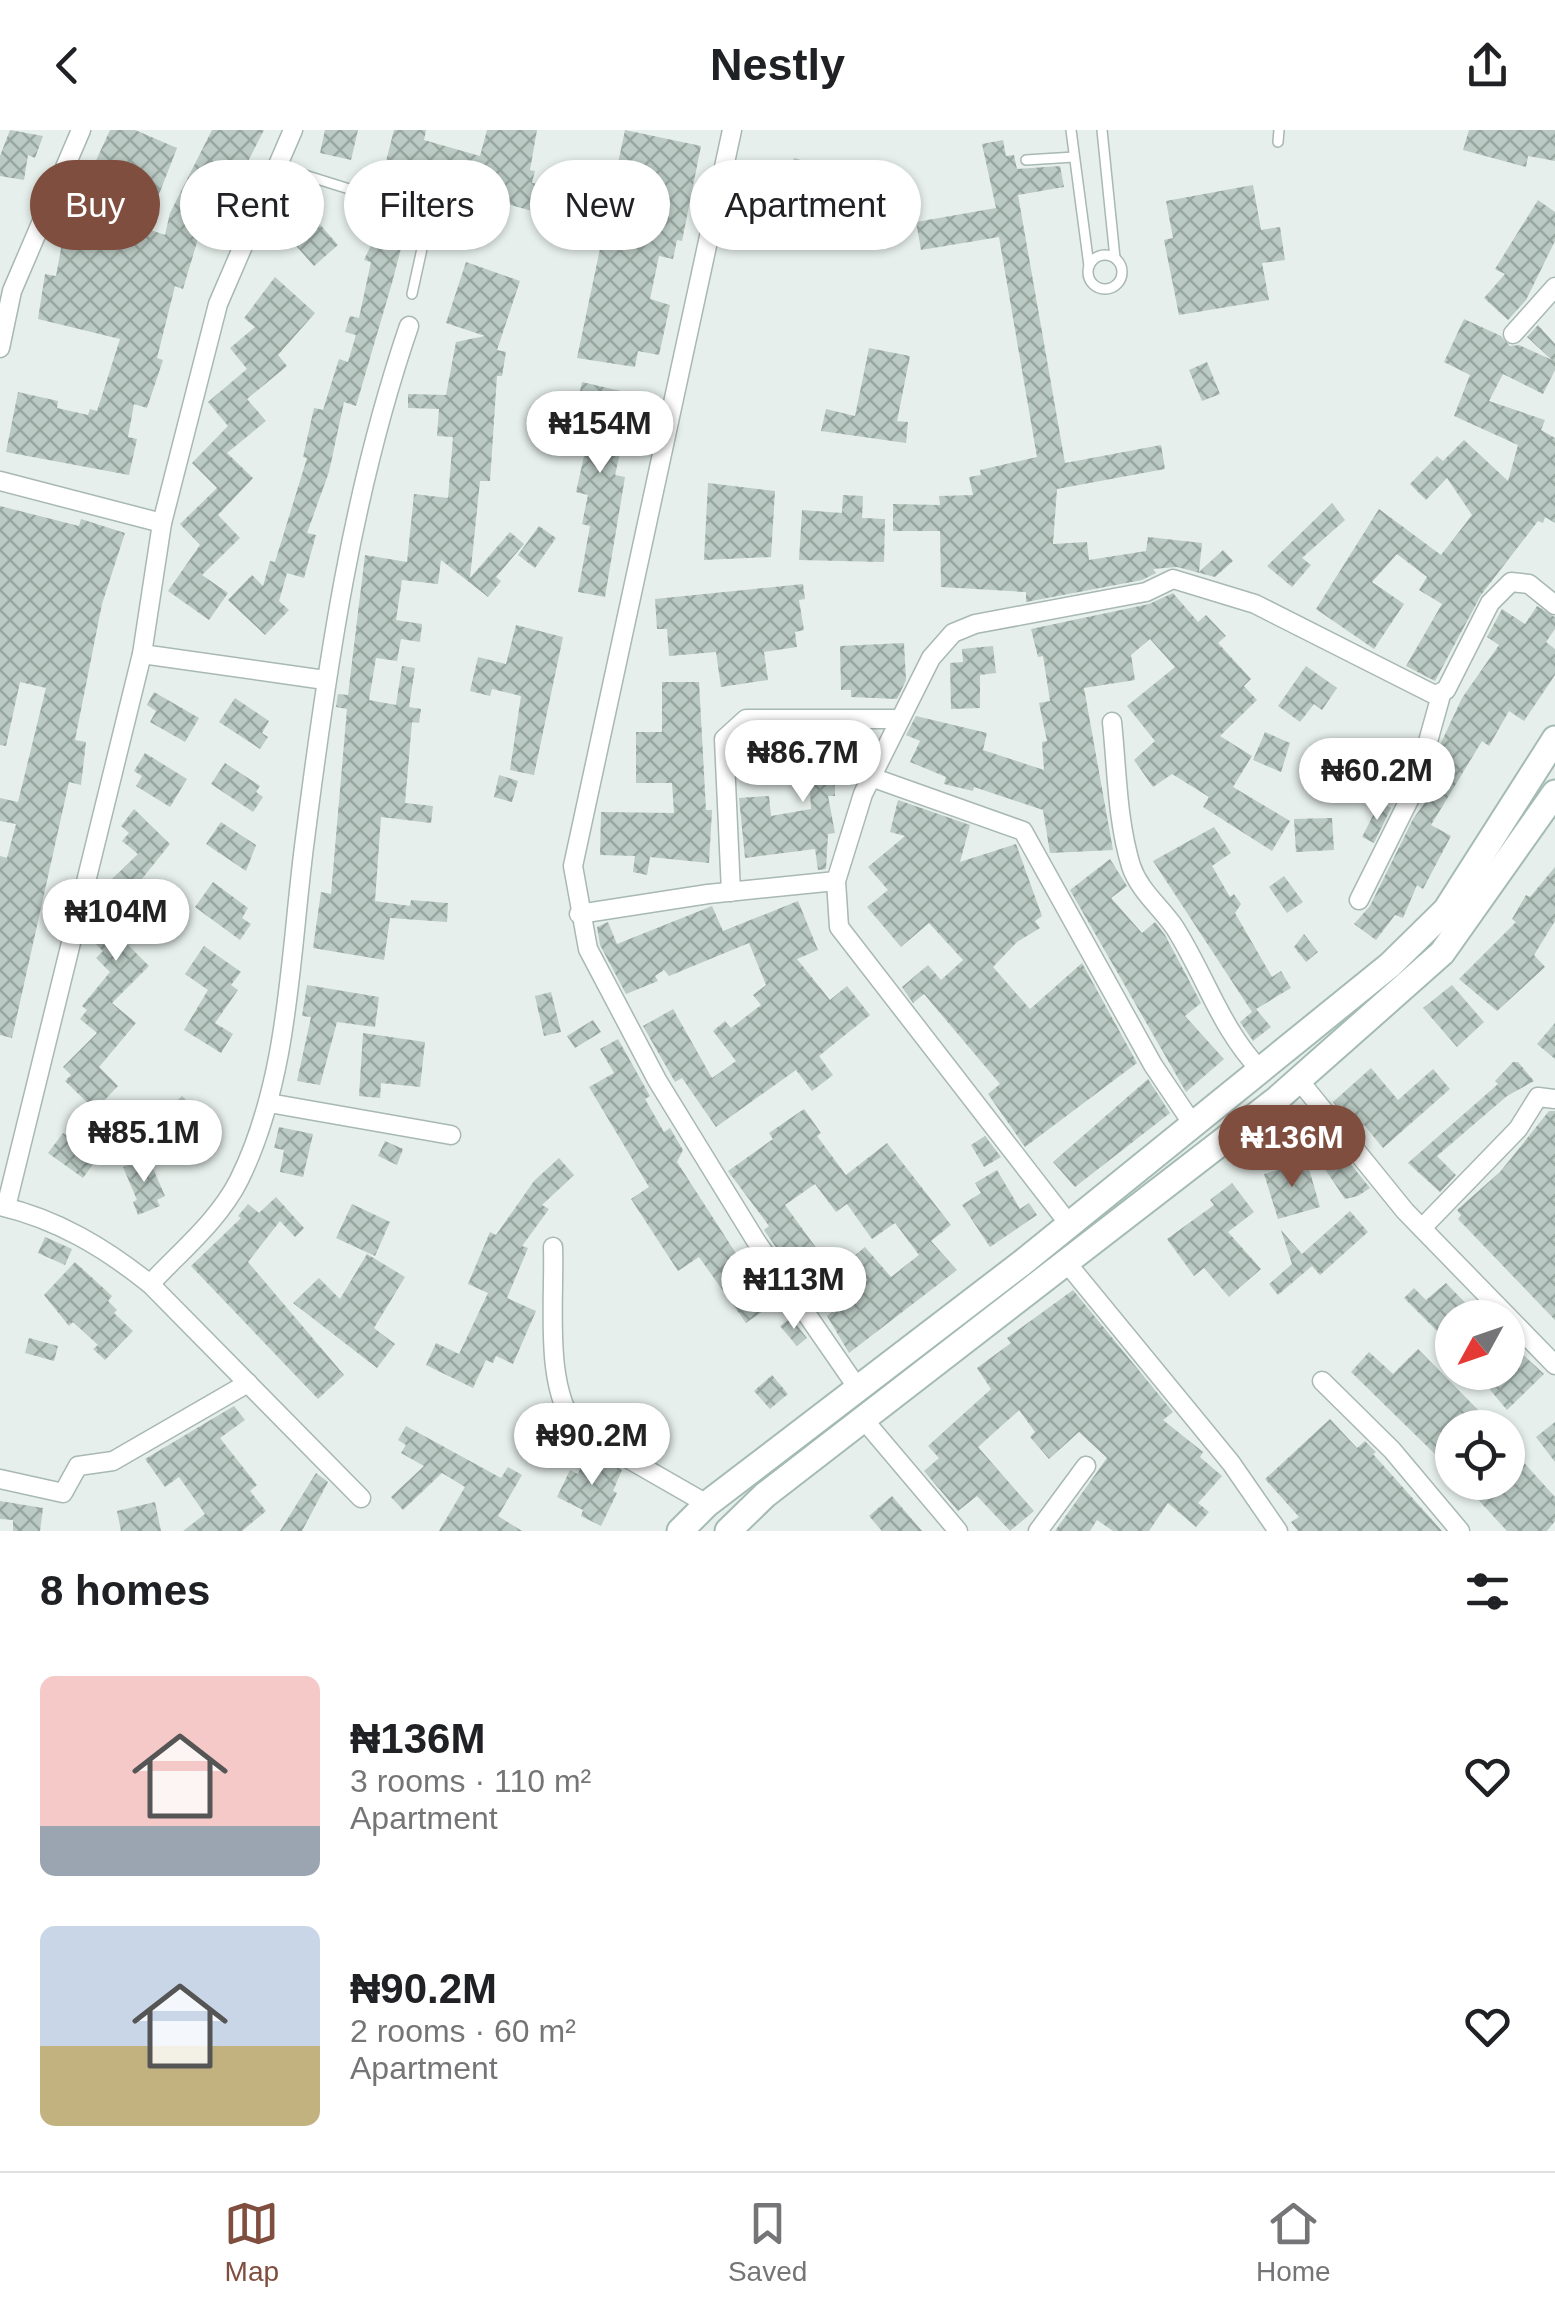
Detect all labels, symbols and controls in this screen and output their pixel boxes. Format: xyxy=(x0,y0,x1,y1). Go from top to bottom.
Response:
icon: back xyxy=(40,38,95,93)
icon: share xyxy=(1460,38,1515,93)
text: Nestly xyxy=(710,39,845,90)
chip: Buy xyxy=(30,160,160,250)
chip: Rent xyxy=(180,160,324,250)
chip: Filters xyxy=(344,160,510,250)
chip: New xyxy=(530,160,670,250)
chip: Apartment xyxy=(690,160,921,250)
pin: ₦154M xyxy=(530,391,670,476)
text: ₦154M xyxy=(548,405,652,441)
pin: ₦86.7M xyxy=(722,720,884,805)
text: ₦86.7M xyxy=(747,734,859,770)
pin: ₦60.2M xyxy=(1296,738,1458,823)
text: ₦60.2M xyxy=(1321,752,1433,788)
pin: ₦104M xyxy=(46,879,186,964)
text: ₦104M xyxy=(64,893,168,929)
pin: ₦85.1M xyxy=(63,1100,225,1185)
pin: ₦136M xyxy=(1222,1105,1362,1190)
text: ₦85.1M xyxy=(88,1114,200,1150)
text: ₦136M xyxy=(1240,1119,1344,1155)
pin: ₦113M xyxy=(724,1247,864,1332)
text: ₦113M xyxy=(743,1261,845,1297)
north arrow xyxy=(1435,1300,1525,1390)
map controls xyxy=(1435,1300,1525,1500)
pin: ₦90.2M xyxy=(511,1403,673,1488)
button: locate xyxy=(1435,1410,1525,1500)
text: ₦90.2M xyxy=(536,1417,648,1453)
icon: filters xyxy=(1460,1564,1515,1619)
text: 8 homes xyxy=(40,1567,210,1614)
text: ₦136M xyxy=(350,1715,485,1762)
icon: home xyxy=(120,1716,240,1836)
icon: heart xyxy=(1460,1749,1515,1804)
text: 3 rooms · 110 m² xyxy=(350,1763,591,1799)
text: Apartment xyxy=(350,1800,498,1836)
text: ₦90.2M xyxy=(350,1965,497,2012)
icon: home xyxy=(120,1966,240,2086)
icon: heart xyxy=(1460,1999,1515,2054)
text: 2 rooms · 60 m² xyxy=(350,2013,576,2049)
text: Apartment xyxy=(350,2050,498,2086)
tab: Map xyxy=(224,2196,279,2288)
tab: Saved xyxy=(728,2196,807,2288)
tab: Home xyxy=(1256,2196,1331,2288)

